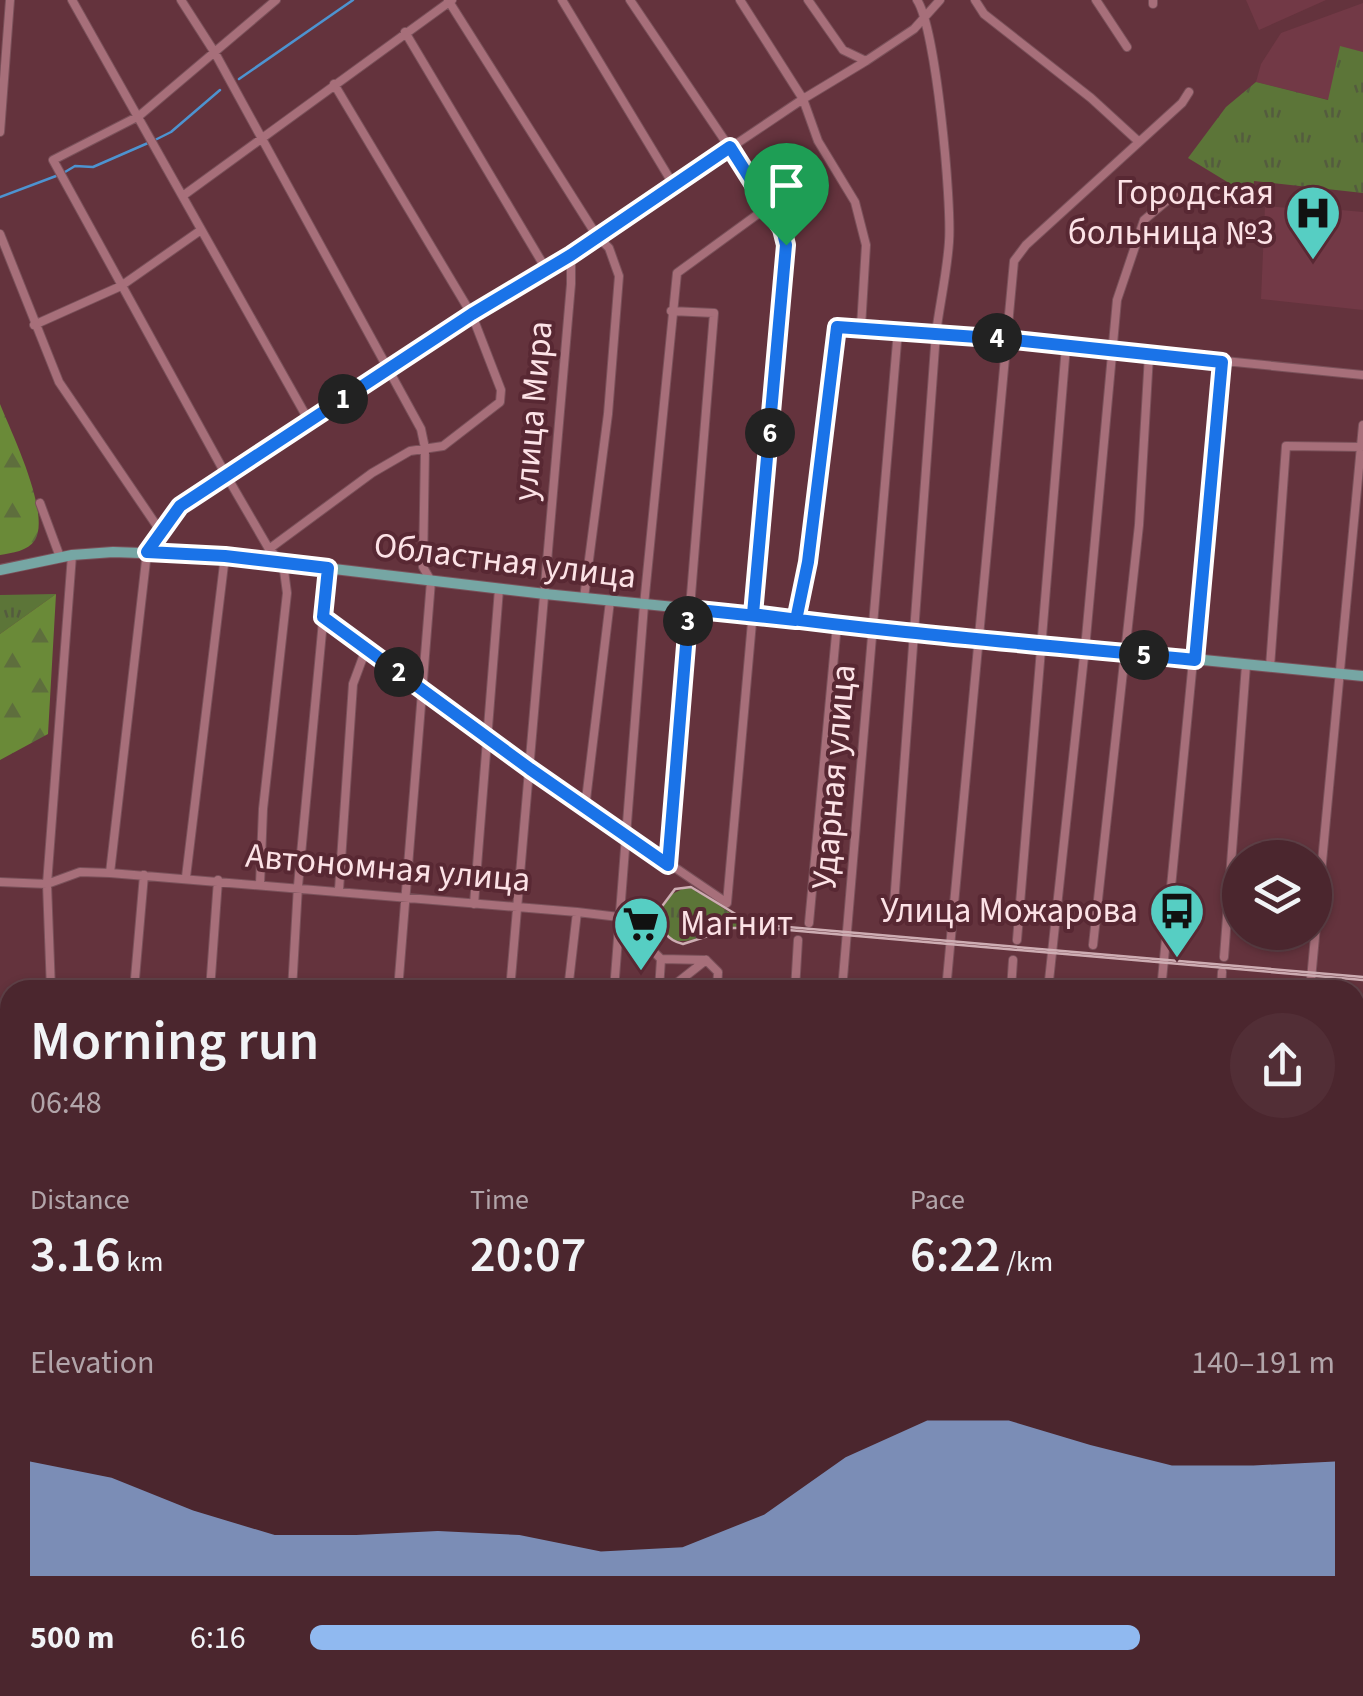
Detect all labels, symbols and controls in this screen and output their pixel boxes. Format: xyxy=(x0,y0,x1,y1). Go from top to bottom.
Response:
pin xyxy=(744,143,829,246)
icon: arrive xyxy=(759,158,814,213)
place label: Городская больница №3 xyxy=(1068,168,1274,258)
hospital icon: Городская больница №3 xyxy=(1283,183,1343,262)
pin: 4 xyxy=(972,313,1022,363)
text: 4 xyxy=(990,318,1004,358)
street label: улица Мира xyxy=(500,319,566,503)
pin: 1 xyxy=(318,374,368,424)
text: 1 xyxy=(336,379,350,419)
pin: 6 xyxy=(745,408,795,458)
text: 6 xyxy=(763,413,777,453)
street label: Областная улица xyxy=(371,520,639,602)
pin: 3 xyxy=(663,596,713,646)
text: 3 xyxy=(681,601,695,641)
pin: 5 xyxy=(1119,630,1169,680)
text: 5 xyxy=(1137,635,1151,675)
pin: 2 xyxy=(374,647,424,697)
text: 2 xyxy=(392,652,406,692)
street label: Ударная улица xyxy=(799,662,869,892)
street label: Автономная улица xyxy=(244,831,532,905)
map controls xyxy=(1222,840,1332,950)
button: layers xyxy=(1222,840,1332,950)
bus stop icon: Улица Можарова xyxy=(1147,881,1207,960)
place label: Улица Можарова xyxy=(881,886,1138,936)
supermarket icon: Магнит xyxy=(611,894,671,973)
place label: Магнит xyxy=(680,899,793,949)
text: Morning run xyxy=(30,1003,319,1081)
button: share xyxy=(1230,1013,1335,1118)
text: 06:48 xyxy=(30,1080,102,1126)
text: Distance xyxy=(30,1180,130,1220)
text: Time xyxy=(470,1180,529,1220)
text: Pace xyxy=(910,1180,965,1220)
text: 3.16 xyxy=(30,1220,121,1291)
text: 20:07 xyxy=(470,1220,586,1291)
text: 6:22 xyxy=(910,1220,1001,1291)
text: km xyxy=(121,1242,163,1282)
text: /km xyxy=(1001,1242,1053,1282)
text: Elevation xyxy=(30,1340,155,1386)
text: 140–191 m xyxy=(1191,1340,1335,1386)
text: 500 m xyxy=(30,1615,115,1661)
text: 6:16 xyxy=(190,1615,246,1661)

